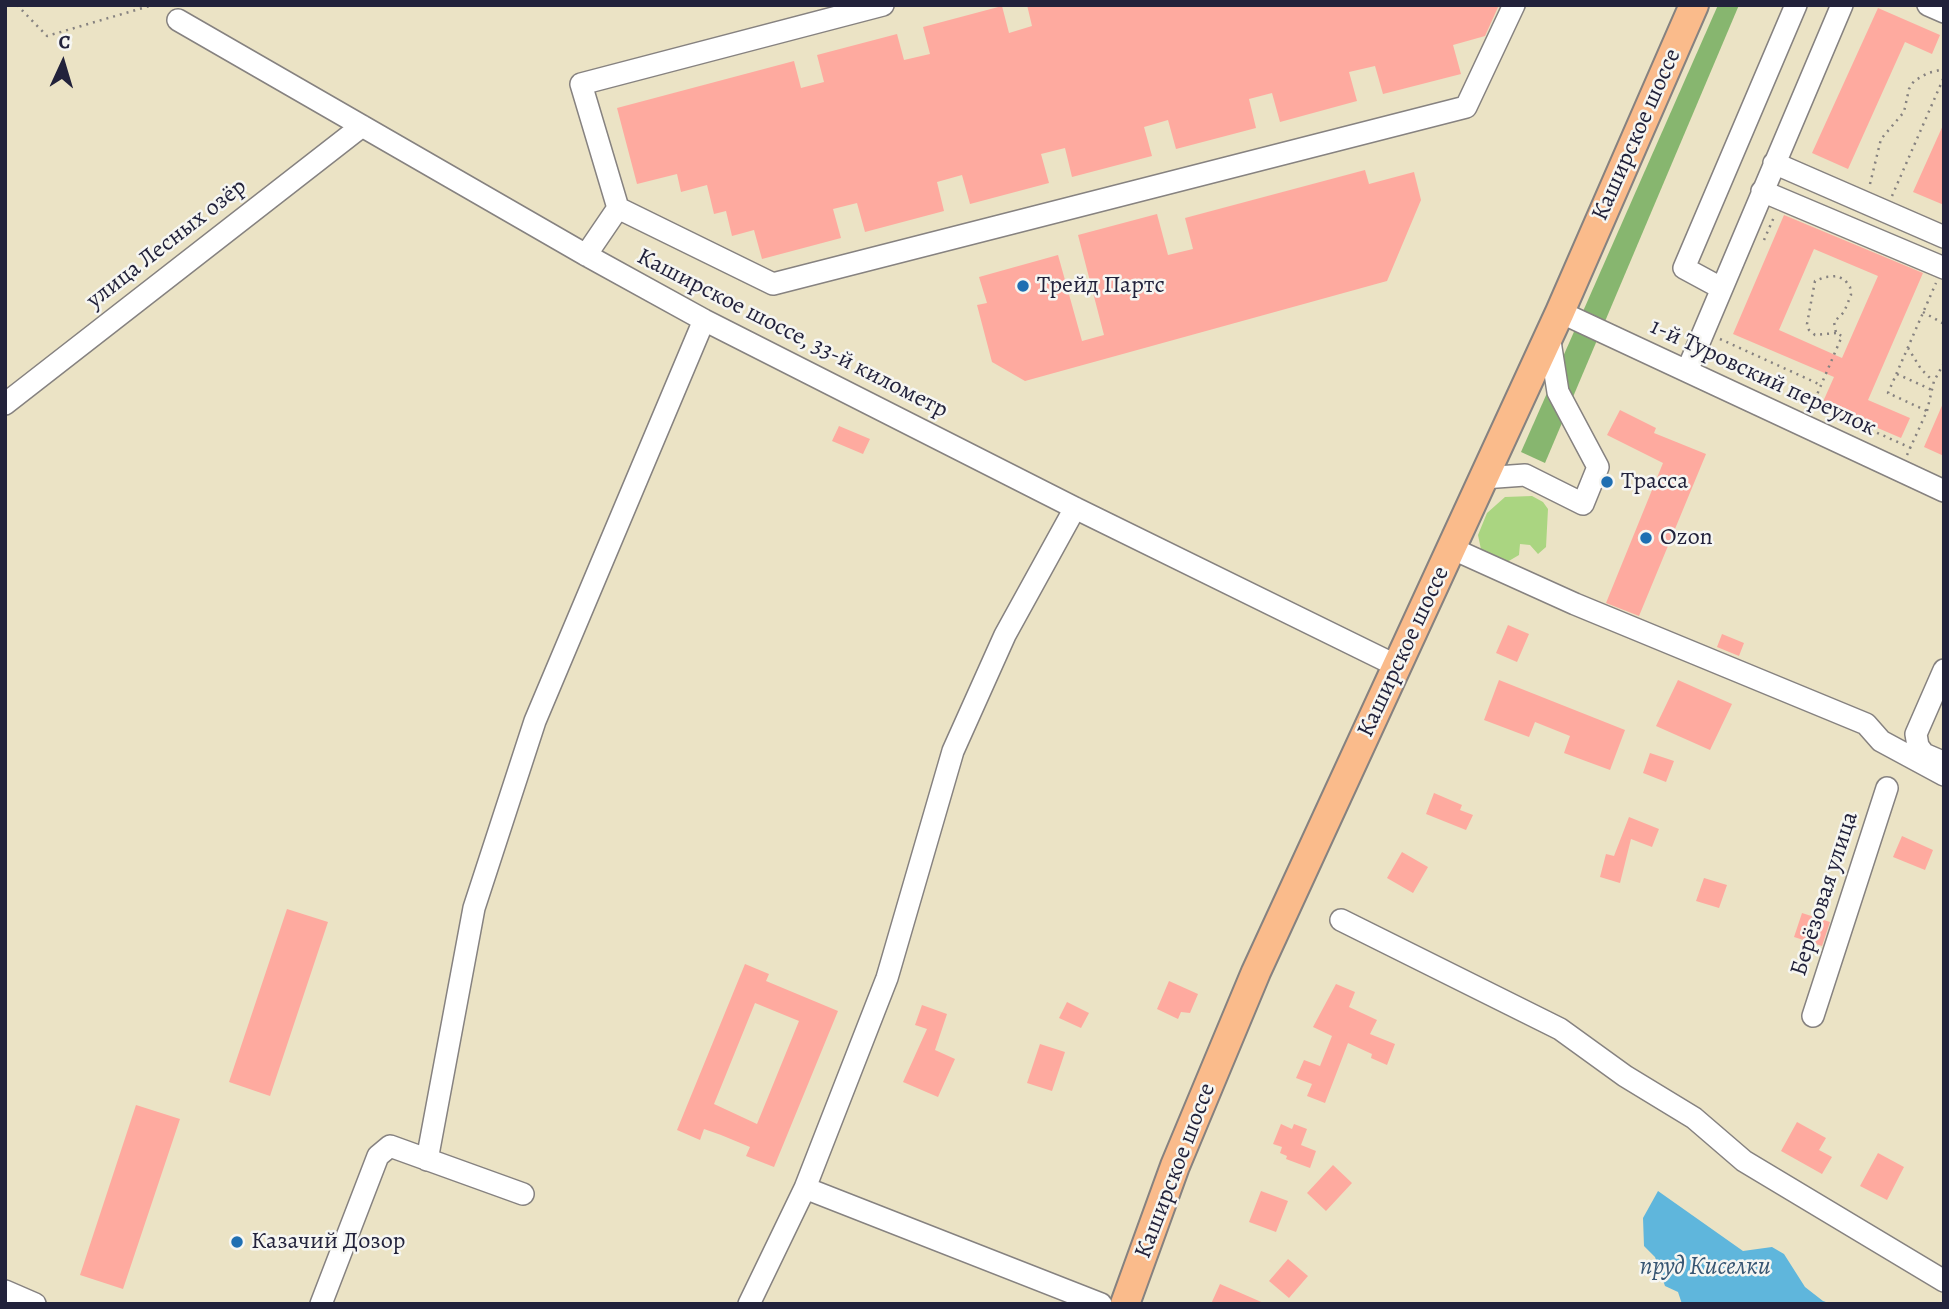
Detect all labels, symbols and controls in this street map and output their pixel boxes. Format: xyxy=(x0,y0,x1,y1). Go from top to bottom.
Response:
north arrow xyxy=(28,28,98,98)
text: С xyxy=(58,29,71,55)
street label: Каширское шоссе xyxy=(1586,44,1688,226)
street label: улица Лесных озёр xyxy=(81,173,253,315)
street label: Каширское шоссе, 33-й километр xyxy=(632,243,952,425)
place label: Трейд Партс xyxy=(1037,272,1165,300)
marker: Трейд Партс xyxy=(1015,278,1031,294)
street label: 1-й Туровский переулок xyxy=(1645,313,1881,443)
place label: Трасса xyxy=(1621,468,1688,496)
marker: Трасса xyxy=(1599,474,1615,490)
place label: Ozon xyxy=(1660,524,1713,552)
marker: Ozon xyxy=(1638,530,1654,546)
street label: Каширское шоссе xyxy=(1352,562,1456,742)
street label: Берёзовая улица xyxy=(1785,808,1865,980)
street label: Каширское шоссе xyxy=(1129,1079,1223,1263)
place label: Казачий Дозор xyxy=(251,1228,405,1256)
marker: Казачий Дозор xyxy=(229,1234,245,1250)
water label: пруд Киселки xyxy=(1639,1252,1771,1284)

